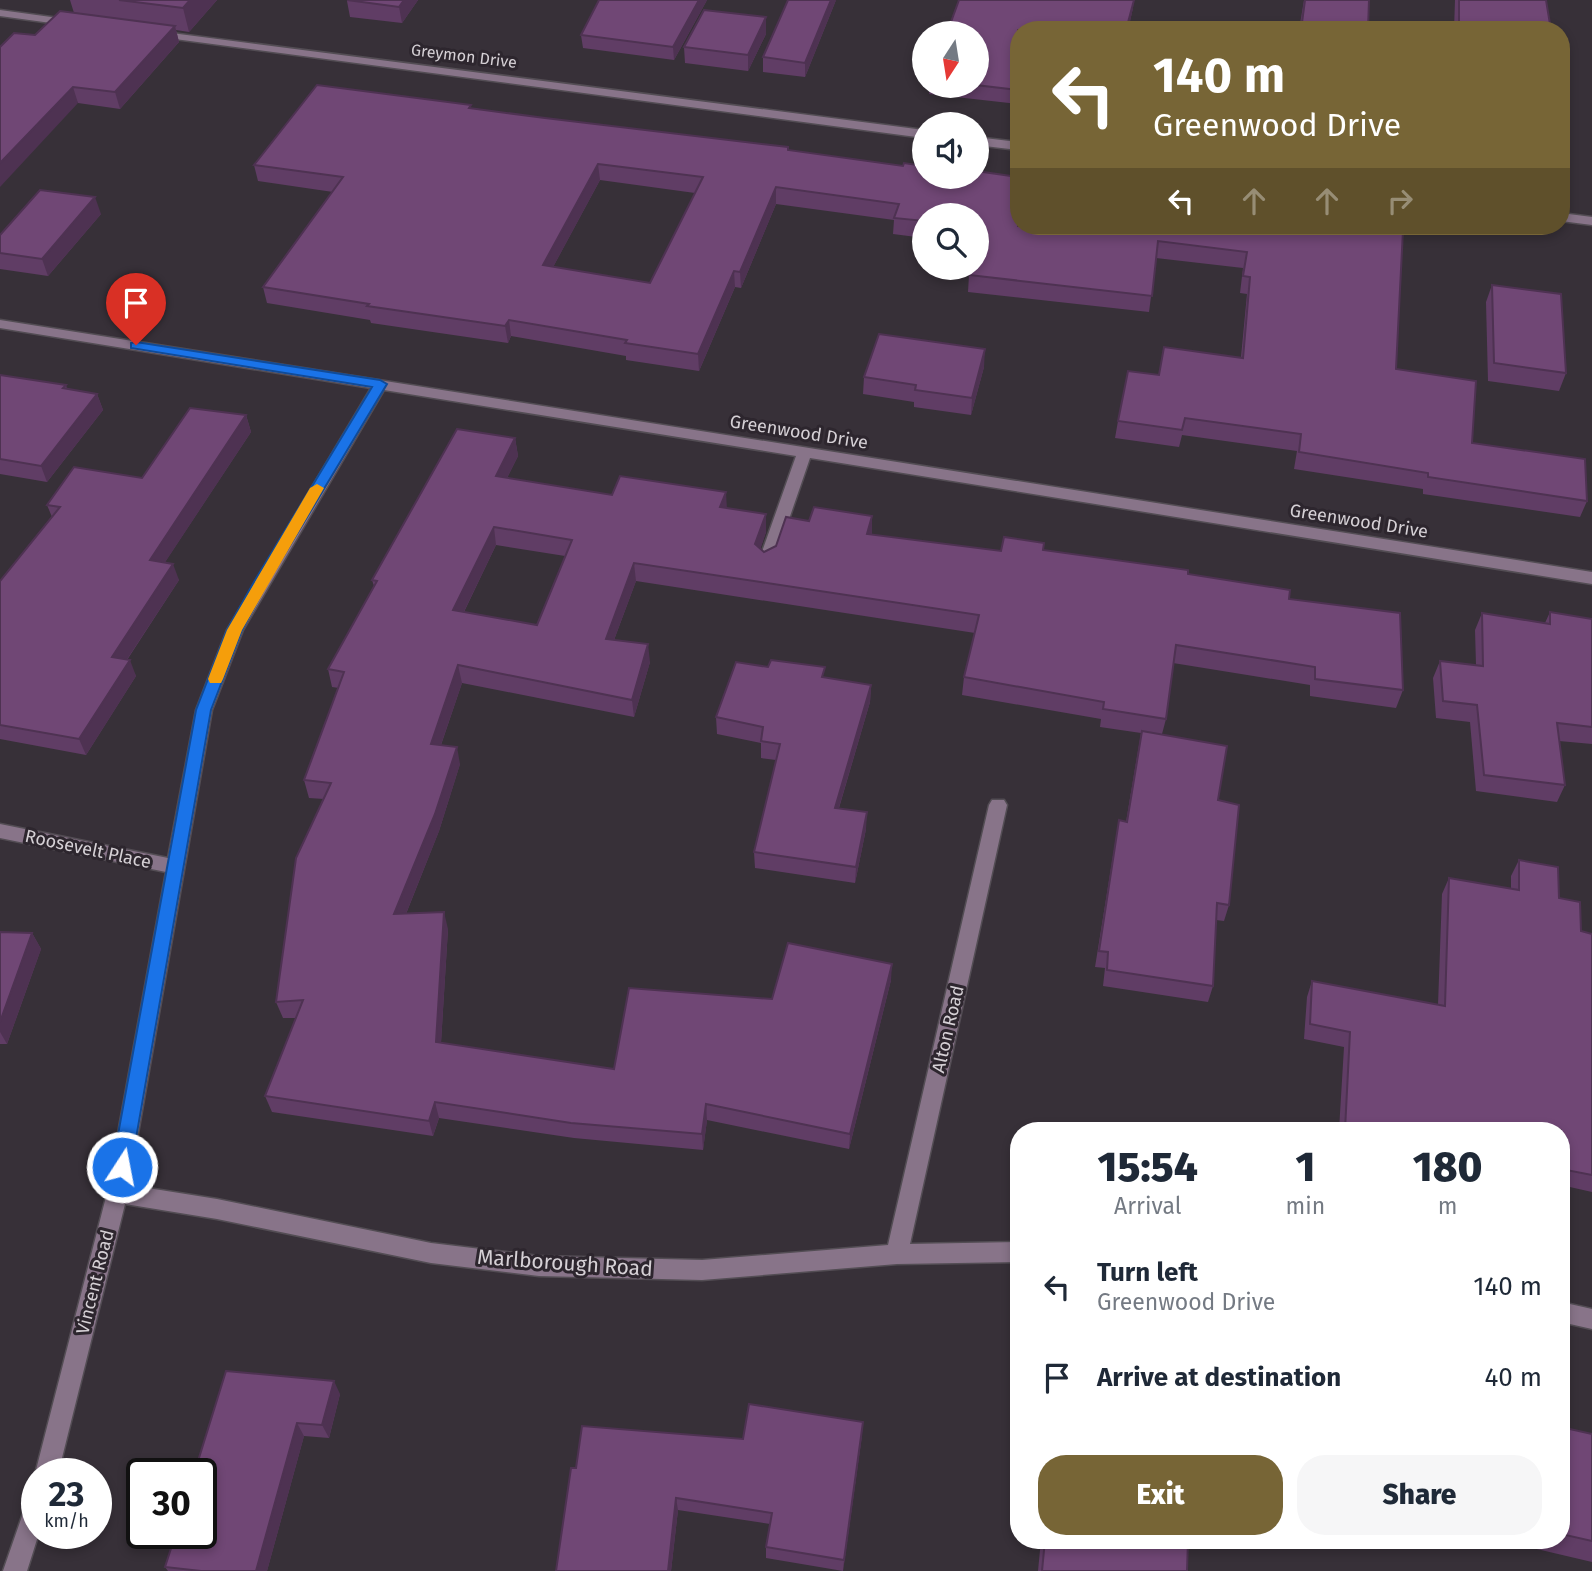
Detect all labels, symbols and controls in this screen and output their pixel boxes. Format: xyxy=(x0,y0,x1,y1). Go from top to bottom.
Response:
north arrow xyxy=(912,21,989,98)
map controls xyxy=(912,21,989,280)
street label: Greymon Drive xyxy=(410,40,518,72)
text: 140 m xyxy=(1153,46,1285,105)
icon: left xyxy=(1038,49,1129,140)
text: Greenwood Drive xyxy=(1153,106,1401,144)
button: sound xyxy=(912,112,989,189)
icon: left xyxy=(1162,182,1200,220)
icon: ahead xyxy=(1235,182,1273,220)
icon: ahead xyxy=(1308,182,1346,220)
icon: right xyxy=(1381,182,1419,220)
button: search xyxy=(912,203,989,280)
pin xyxy=(106,273,166,345)
icon: arrive xyxy=(117,284,155,322)
street label: Greenwood Drive xyxy=(728,410,870,454)
street label: Greenwood Drive xyxy=(1288,499,1430,543)
street label: Roosevelt Place xyxy=(23,825,153,873)
street label: Alton Road xyxy=(927,983,969,1075)
position arrow xyxy=(85,1130,159,1204)
text: 15:54 xyxy=(1098,1142,1198,1192)
text: 1 xyxy=(1295,1142,1315,1192)
text: 180 xyxy=(1413,1142,1482,1192)
text: Arrival xyxy=(1114,1192,1181,1220)
text: min xyxy=(1286,1192,1325,1220)
text: m xyxy=(1438,1192,1457,1220)
street label: Vincent Road xyxy=(71,1227,119,1337)
street label: Marlborough Road xyxy=(476,1244,654,1282)
text: Turn left xyxy=(1097,1257,1198,1288)
icon: left xyxy=(1038,1268,1076,1306)
text: 140 m xyxy=(1473,1271,1542,1302)
text: Greenwood Drive xyxy=(1097,1288,1275,1316)
icon: arrive xyxy=(1038,1359,1076,1397)
text: Arrive at destination xyxy=(1097,1362,1341,1393)
text: 40 m xyxy=(1484,1362,1542,1393)
button: Exit xyxy=(1038,1455,1283,1535)
button: Share xyxy=(1297,1455,1542,1535)
speed limit sign: 30 xyxy=(126,1458,217,1549)
text: 23 xyxy=(48,1473,85,1515)
text: km/h xyxy=(44,1510,89,1532)

